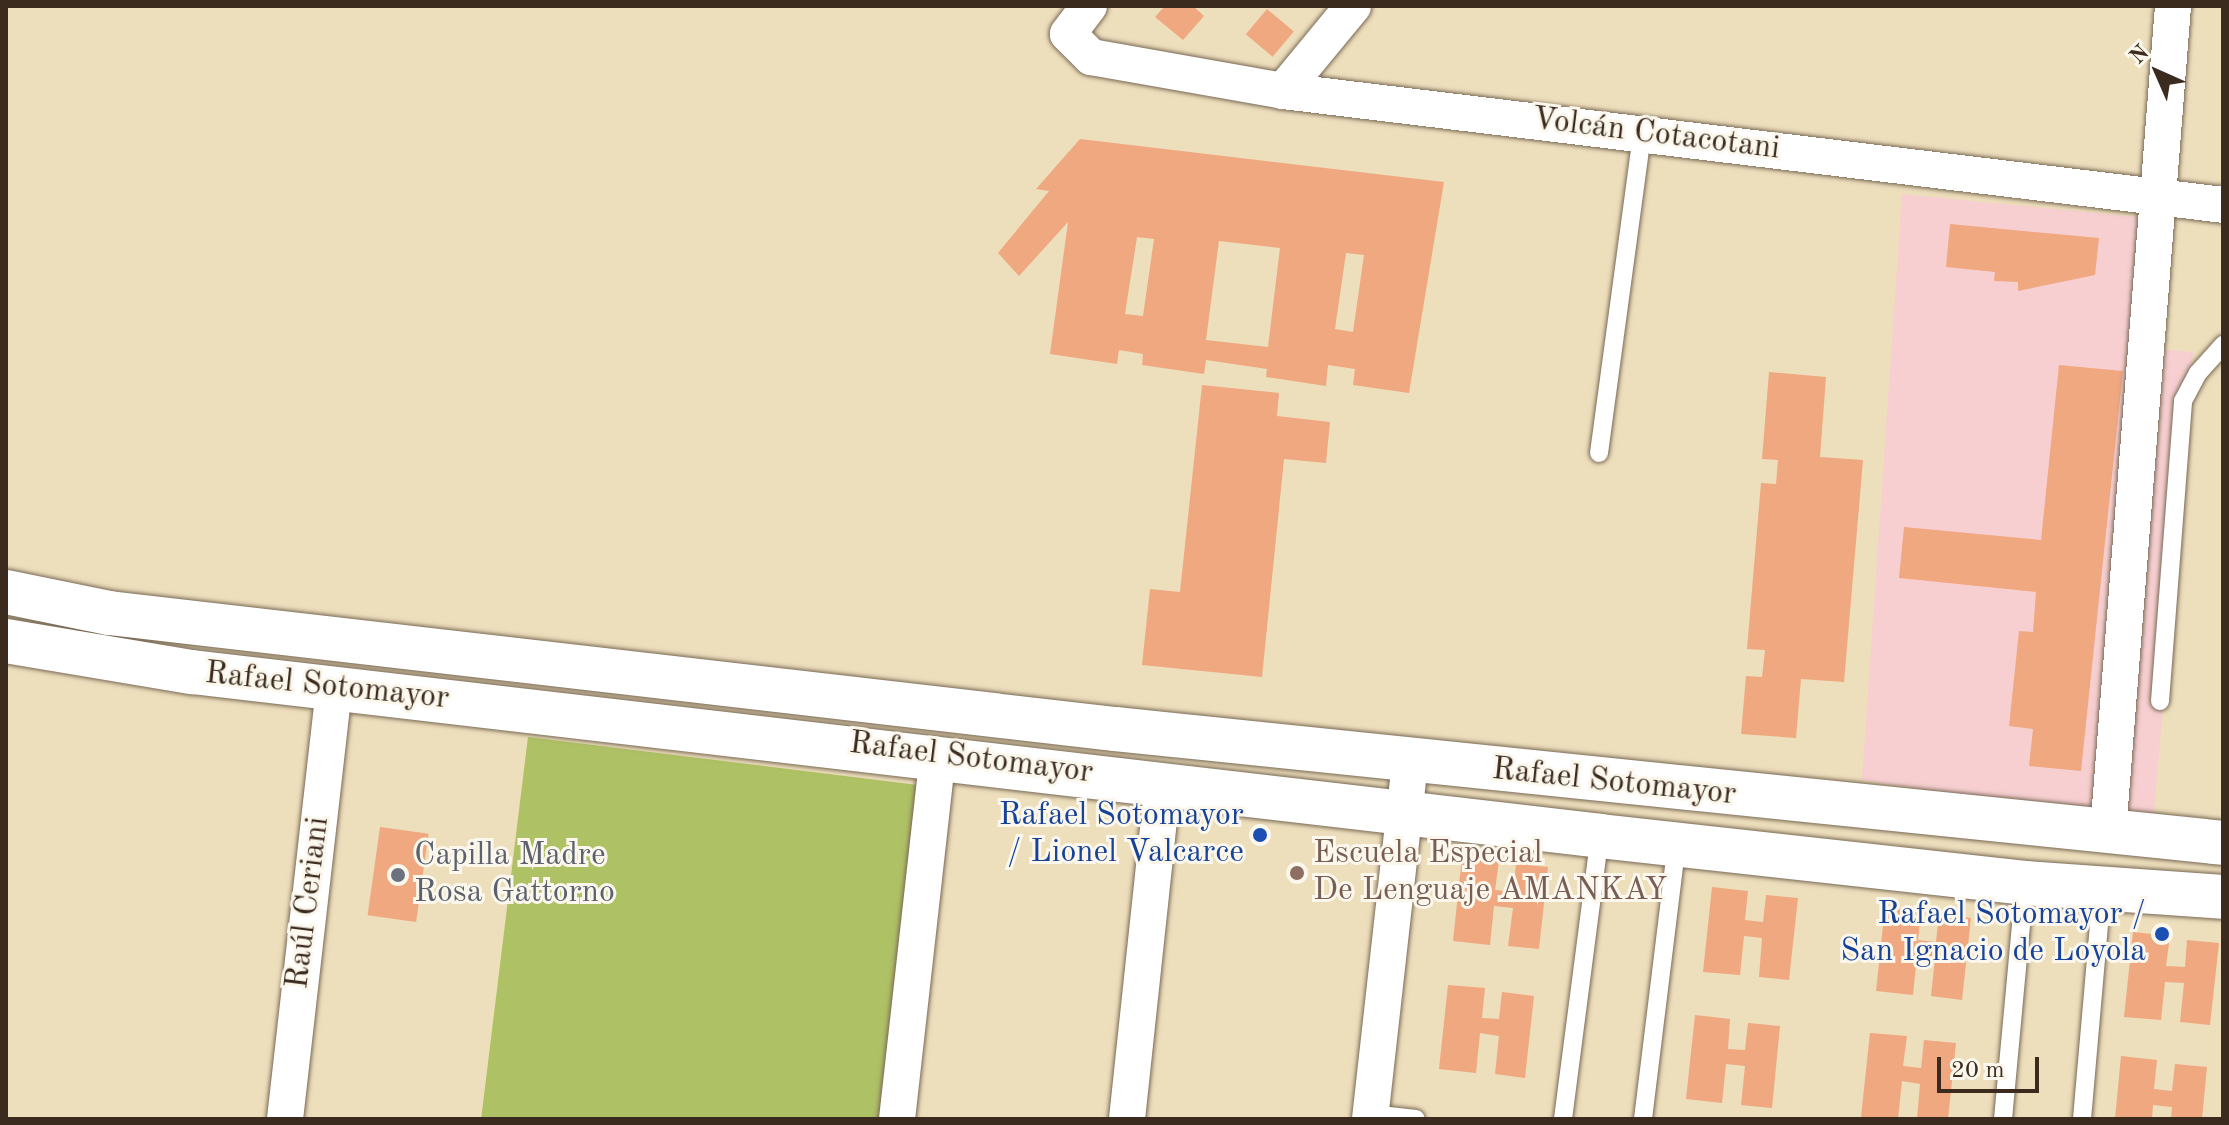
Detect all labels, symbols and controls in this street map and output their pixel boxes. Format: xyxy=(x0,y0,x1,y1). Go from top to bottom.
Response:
north arrow xyxy=(2117,32,2197,112)
text: N xyxy=(2126,41,2154,69)
street label: Volcán Cotacotani xyxy=(1530,101,1782,169)
street label: Rafael Sotomayor xyxy=(203,655,451,719)
street label: Rafael Sotomayor xyxy=(847,725,1095,793)
street label: Rafael Sotomayor xyxy=(1490,751,1738,815)
place label: Rafael Sotomayor / Lionel Valcarce xyxy=(999,798,1244,873)
street label: Raúl Ceriani xyxy=(279,815,339,991)
marker: Rafael Sotomayor / Lionel Valcarce xyxy=(1251,826,1269,844)
place label: Escuela Especial De Lenguaje AMANKAY xyxy=(1313,836,1668,911)
place label: Capilla Madre Rosa Gattorno xyxy=(414,838,615,913)
marker: Escuela Especial De Lenguaje AMANKAY xyxy=(1288,864,1306,882)
marker: Capilla Madre Rosa Gattorno xyxy=(389,866,407,884)
place label: Rafael Sotomayor / San Ignacio de Loyola xyxy=(1840,897,2146,972)
marker: Rafael Sotomayor / San Ignacio de Loyola xyxy=(2153,925,2171,943)
scale bar xyxy=(1941,1041,2043,1091)
text: 20 m xyxy=(1951,1059,2005,1083)

